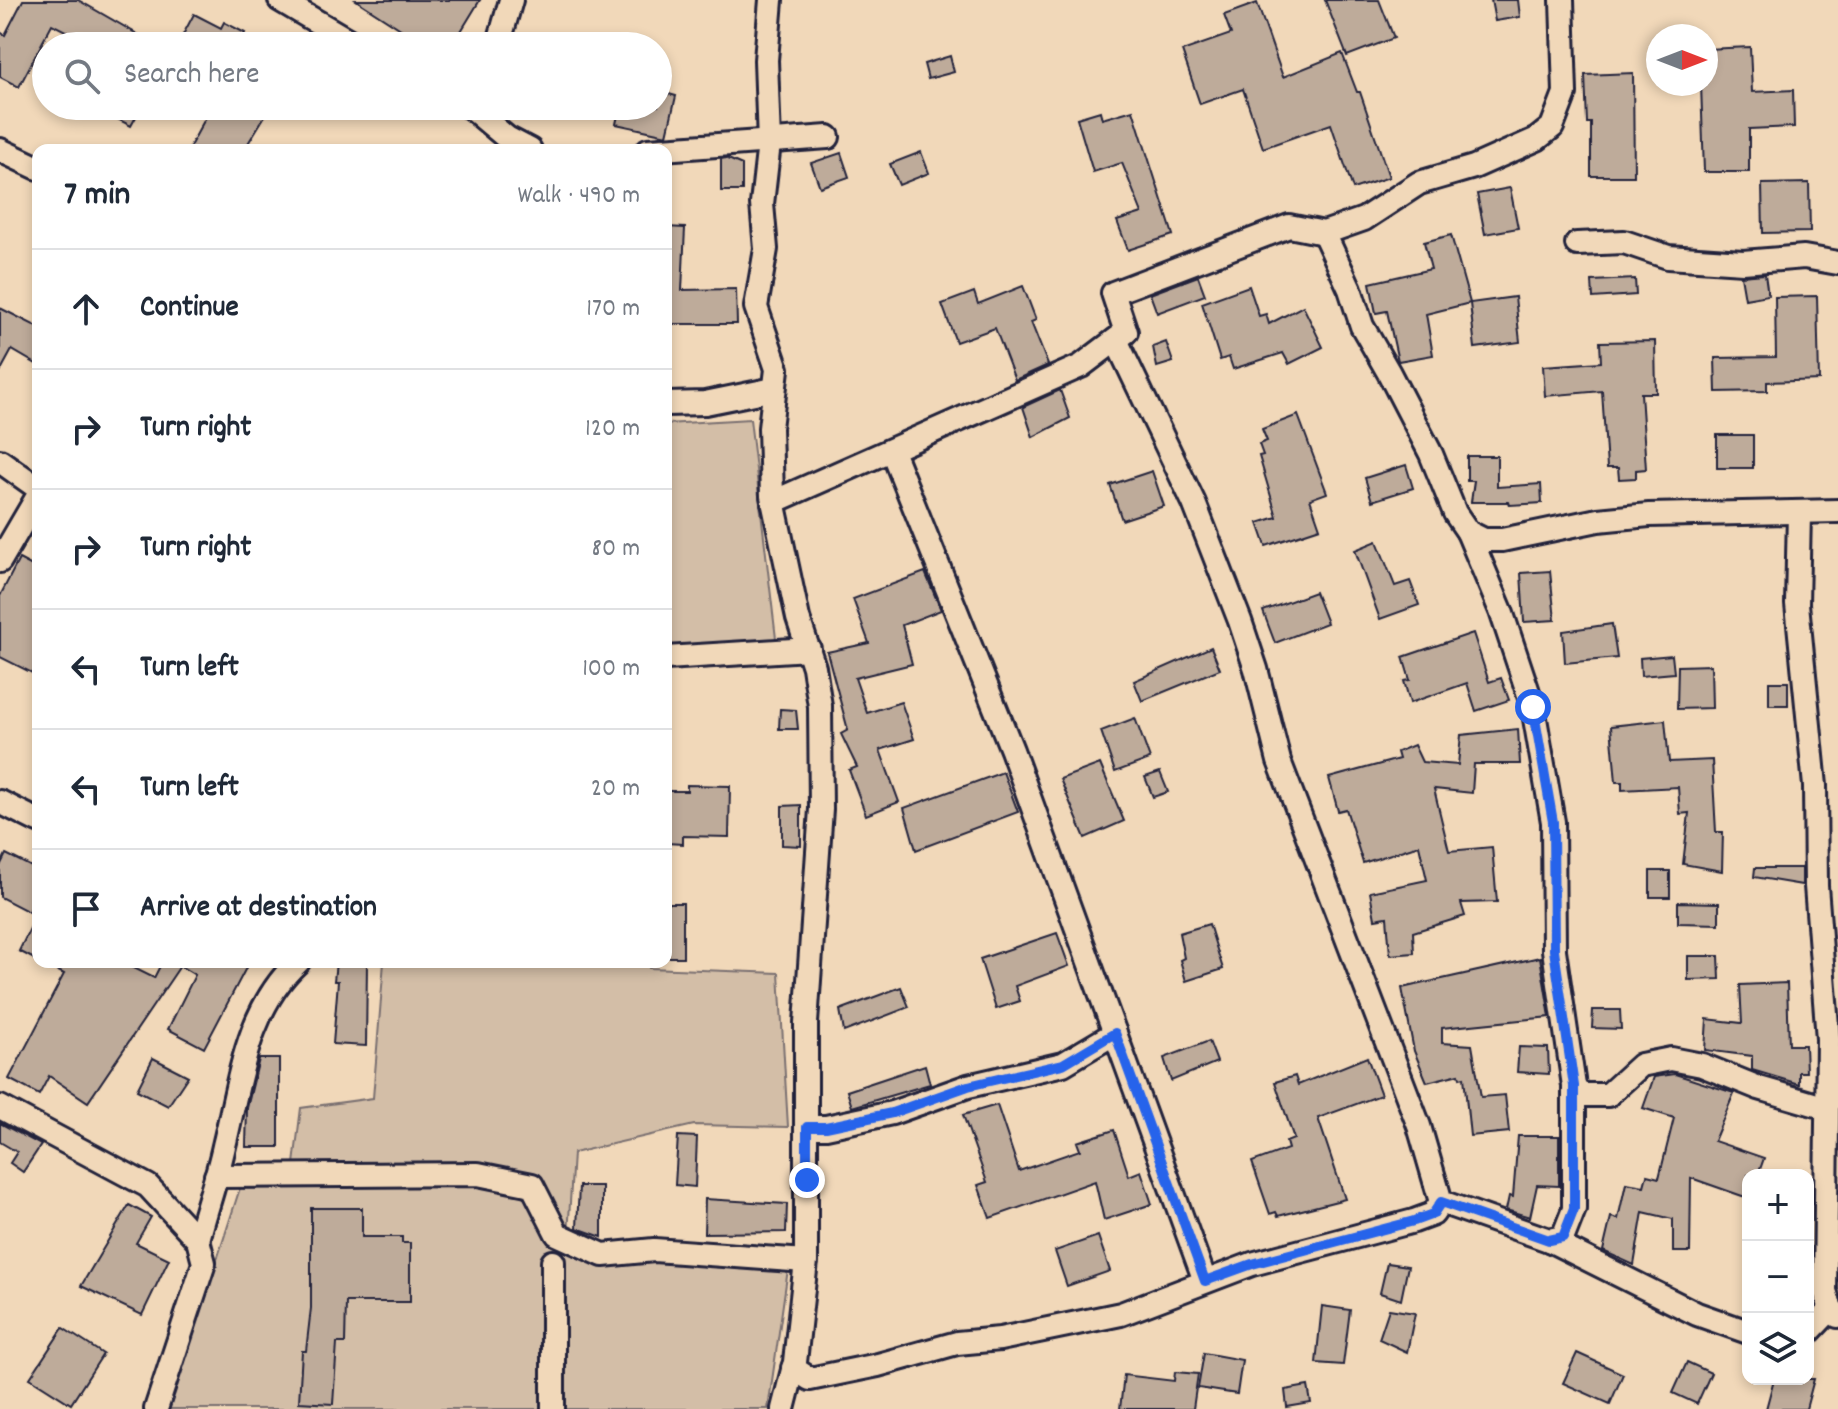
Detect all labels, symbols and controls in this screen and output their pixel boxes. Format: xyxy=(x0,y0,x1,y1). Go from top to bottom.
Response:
north arrow xyxy=(1646,24,1718,96)
search box xyxy=(32,32,672,120)
icon: search xyxy=(60,54,104,98)
text: Search here xyxy=(124,55,260,98)
text: 7 min xyxy=(64,172,130,221)
text: Walk · 490 m xyxy=(517,178,640,215)
icon: ahead xyxy=(64,287,108,331)
text: Continue xyxy=(140,288,239,331)
text: 170 m xyxy=(586,291,640,328)
icon: right xyxy=(64,407,108,451)
text: Turn right xyxy=(140,408,251,451)
text: 120 m xyxy=(585,411,640,448)
icon: right xyxy=(64,527,108,571)
text: Turn right xyxy=(140,528,251,571)
text: 80 m xyxy=(592,531,640,568)
icon: left xyxy=(64,647,108,691)
text: Turn left xyxy=(140,648,239,691)
text: 100 m xyxy=(582,651,640,688)
route start xyxy=(1515,689,1551,725)
icon: left xyxy=(64,767,108,811)
text: Turn left xyxy=(140,768,239,811)
text: 20 m xyxy=(591,771,640,808)
icon: arrive xyxy=(64,887,108,931)
text: Arrive at destination xyxy=(140,888,377,931)
route end xyxy=(789,1162,825,1198)
map controls xyxy=(1742,1169,1814,1385)
button: + xyxy=(1742,1169,1814,1241)
button: − xyxy=(1742,1241,1814,1313)
button: layers xyxy=(1742,1313,1814,1385)

